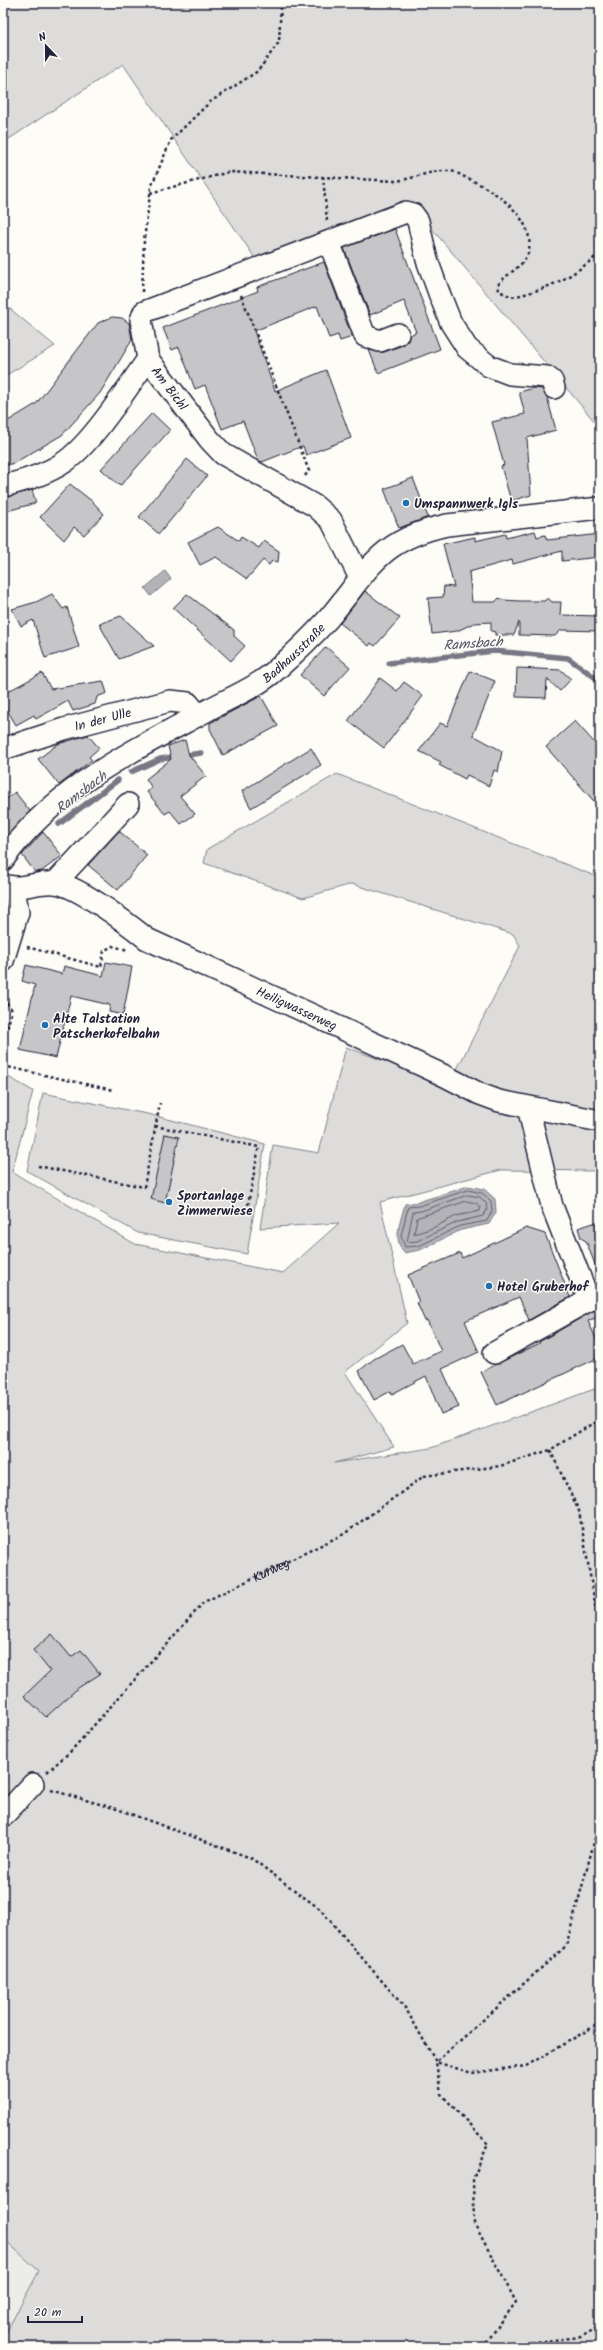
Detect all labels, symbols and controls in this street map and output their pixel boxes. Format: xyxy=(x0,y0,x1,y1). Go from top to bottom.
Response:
north arrow xyxy=(26,26,66,66)
text: N xyxy=(36,28,49,47)
street label: Am Bichl xyxy=(145,362,192,415)
place label: Umspannwerk Igls xyxy=(414,494,518,515)
marker: Umspannwerk Igls xyxy=(401,498,411,508)
street label: Badhausstraße xyxy=(258,619,331,689)
water label: Ramsbach xyxy=(443,631,505,657)
street label: In der Ulle xyxy=(72,703,134,738)
water label: Ramsbach xyxy=(51,765,113,819)
street label: Heiligwasserweg xyxy=(252,982,340,1037)
place label: Alte Talstation Patscherkofelbahn xyxy=(53,1009,160,1045)
marker: Alte Talstation Patscherkofelbahn xyxy=(40,1020,50,1030)
place label: Sportanlage Zimmerwiese xyxy=(177,1186,253,1222)
marker: Sportanlage Zimmerwiese xyxy=(164,1197,174,1207)
place label: Hotel Gruberhof xyxy=(497,1277,590,1298)
marker: Hotel Gruberhof xyxy=(484,1281,494,1291)
street label: Kurweg xyxy=(249,1553,294,1589)
scale bar xyxy=(28,2298,82,2324)
text: 20 m xyxy=(34,2303,62,2322)

